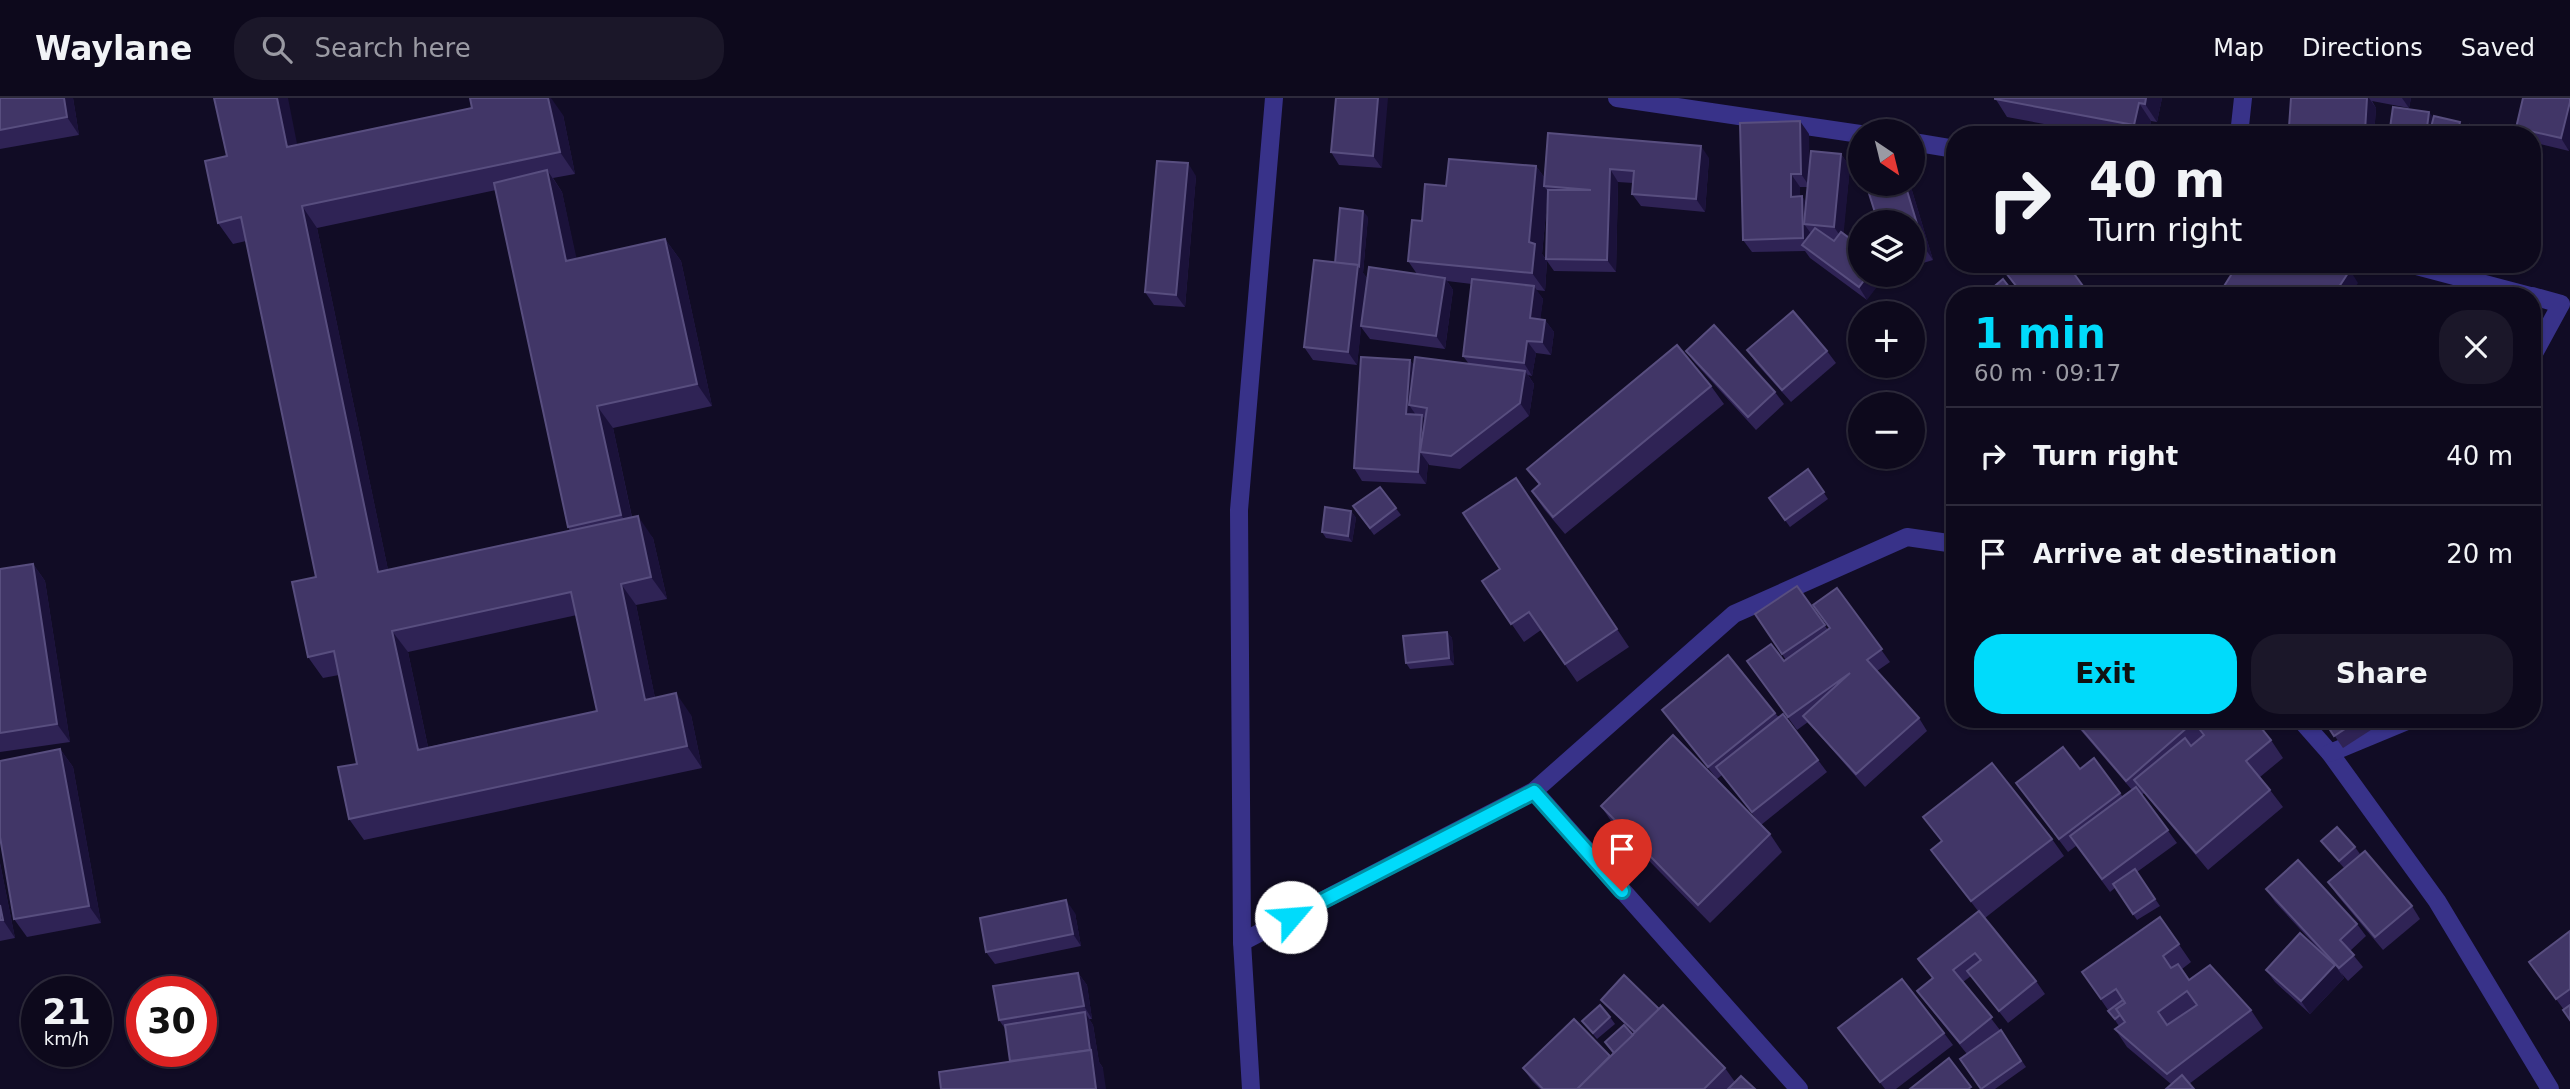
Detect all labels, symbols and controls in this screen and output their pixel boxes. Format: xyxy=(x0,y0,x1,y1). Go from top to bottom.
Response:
search box xyxy=(234,17,724,80)
text: Waylane xyxy=(35,29,192,68)
icon: search xyxy=(258,29,296,67)
text: Search here xyxy=(314,33,471,63)
text: Map xyxy=(2213,34,2264,62)
text: Directions xyxy=(2302,34,2423,62)
text: Saved xyxy=(2461,34,2535,62)
north arrow xyxy=(1848,119,1925,196)
map controls xyxy=(1848,119,1925,469)
text: 40 m xyxy=(2089,152,2225,209)
icon: right xyxy=(1974,154,2065,245)
button: layers xyxy=(1848,210,1925,287)
text: Turn right xyxy=(2089,211,2242,249)
button: + xyxy=(1848,301,1925,378)
text: 1 min xyxy=(1974,309,2106,358)
button: close xyxy=(2439,310,2513,384)
text: 60 m · 09:17 xyxy=(1974,360,2121,386)
button: − xyxy=(1848,392,1925,469)
icon: right xyxy=(1974,437,2012,475)
text: Turn right xyxy=(2033,441,2178,471)
text: 40 m xyxy=(2446,441,2513,471)
icon: arrive xyxy=(1974,535,2012,573)
text: Arrive at destination xyxy=(2033,539,2337,569)
text: 20 m xyxy=(2446,539,2513,569)
button: Exit xyxy=(1974,634,2237,714)
button: Share xyxy=(2251,634,2513,714)
pin xyxy=(1592,819,1652,891)
icon: arrive xyxy=(1603,830,1641,868)
position arrow xyxy=(1254,880,1328,954)
speed limit sign: 30 xyxy=(126,976,217,1067)
text: 21 xyxy=(42,992,91,1032)
text: km/h xyxy=(44,1028,89,1049)

